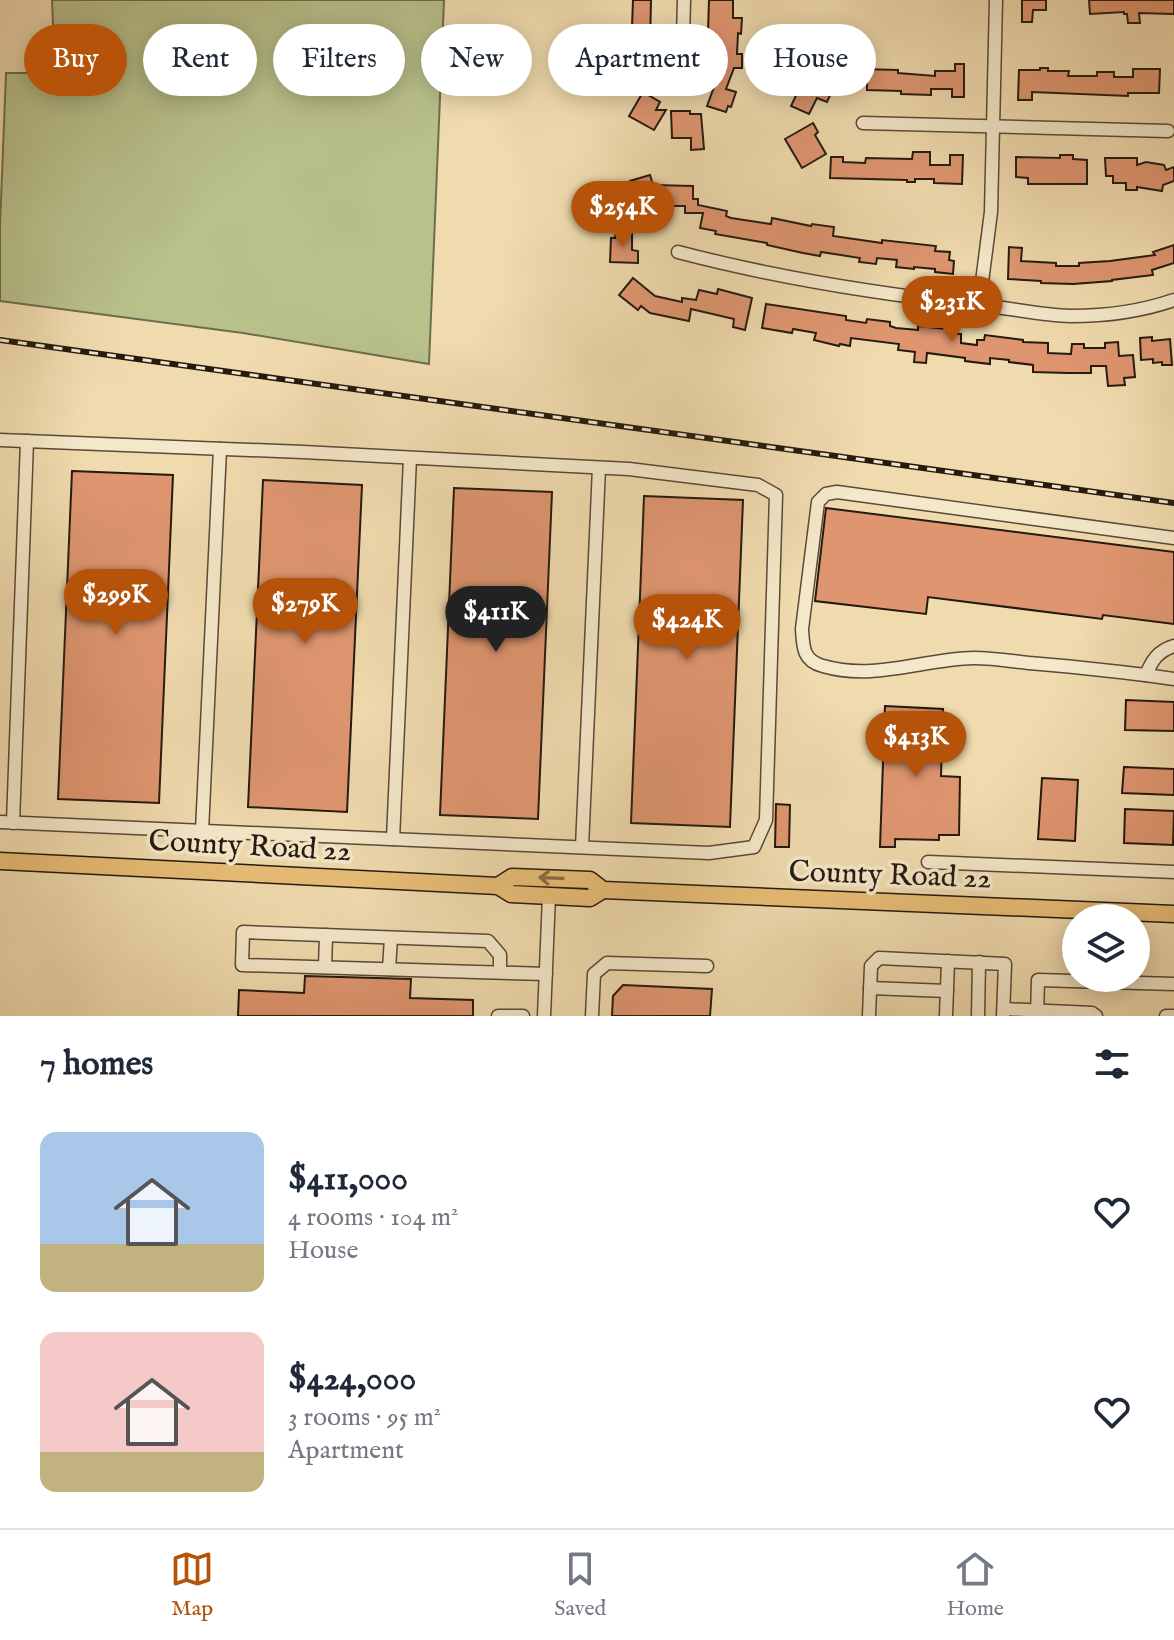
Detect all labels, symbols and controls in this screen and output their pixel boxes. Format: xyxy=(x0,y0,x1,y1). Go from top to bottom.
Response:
chip: Buy xyxy=(24,24,127,96)
chip: Rent xyxy=(143,24,257,96)
chip: Filters xyxy=(273,24,405,96)
chip: New xyxy=(421,24,532,96)
chip: Apartment xyxy=(548,24,728,96)
chip: House xyxy=(744,24,876,96)
pin: $254K xyxy=(567,181,679,249)
text: $254K xyxy=(589,190,657,223)
pin: $231K xyxy=(896,276,1008,344)
text: $231K xyxy=(920,285,984,318)
pin: $299K xyxy=(60,569,172,637)
text: $299K xyxy=(82,578,150,611)
pin: $279K xyxy=(249,578,361,646)
pin: $411K xyxy=(440,586,552,654)
text: $279K xyxy=(271,587,339,620)
pin: $424K xyxy=(631,594,743,662)
text: $411K xyxy=(463,595,529,628)
text: $424K xyxy=(652,603,722,636)
pin: $413K xyxy=(860,711,972,779)
text: $413K xyxy=(883,720,949,753)
street label: County Road 22 xyxy=(148,823,352,871)
street label: County Road 22 xyxy=(788,853,992,899)
one-way arrow xyxy=(538,871,565,886)
map controls xyxy=(1062,904,1150,992)
button: layers xyxy=(1062,904,1150,992)
icon: filters xyxy=(1090,1042,1134,1086)
text: 7 homes xyxy=(40,1043,153,1086)
text: $411,000 xyxy=(288,1158,408,1201)
icon: home xyxy=(104,1164,200,1260)
icon: heart xyxy=(1090,1190,1134,1234)
text: 4 rooms · 104 m² xyxy=(288,1201,458,1234)
text: House xyxy=(288,1234,358,1267)
text: $424,000 xyxy=(288,1358,416,1401)
icon: home xyxy=(104,1364,200,1460)
icon: heart xyxy=(1090,1390,1134,1434)
text: 3 rooms · 95 m² xyxy=(288,1401,441,1434)
text: Apartment xyxy=(288,1434,404,1467)
tab: Map xyxy=(170,1547,214,1623)
tab: Saved xyxy=(554,1547,606,1623)
tab: Home xyxy=(946,1547,1004,1623)

